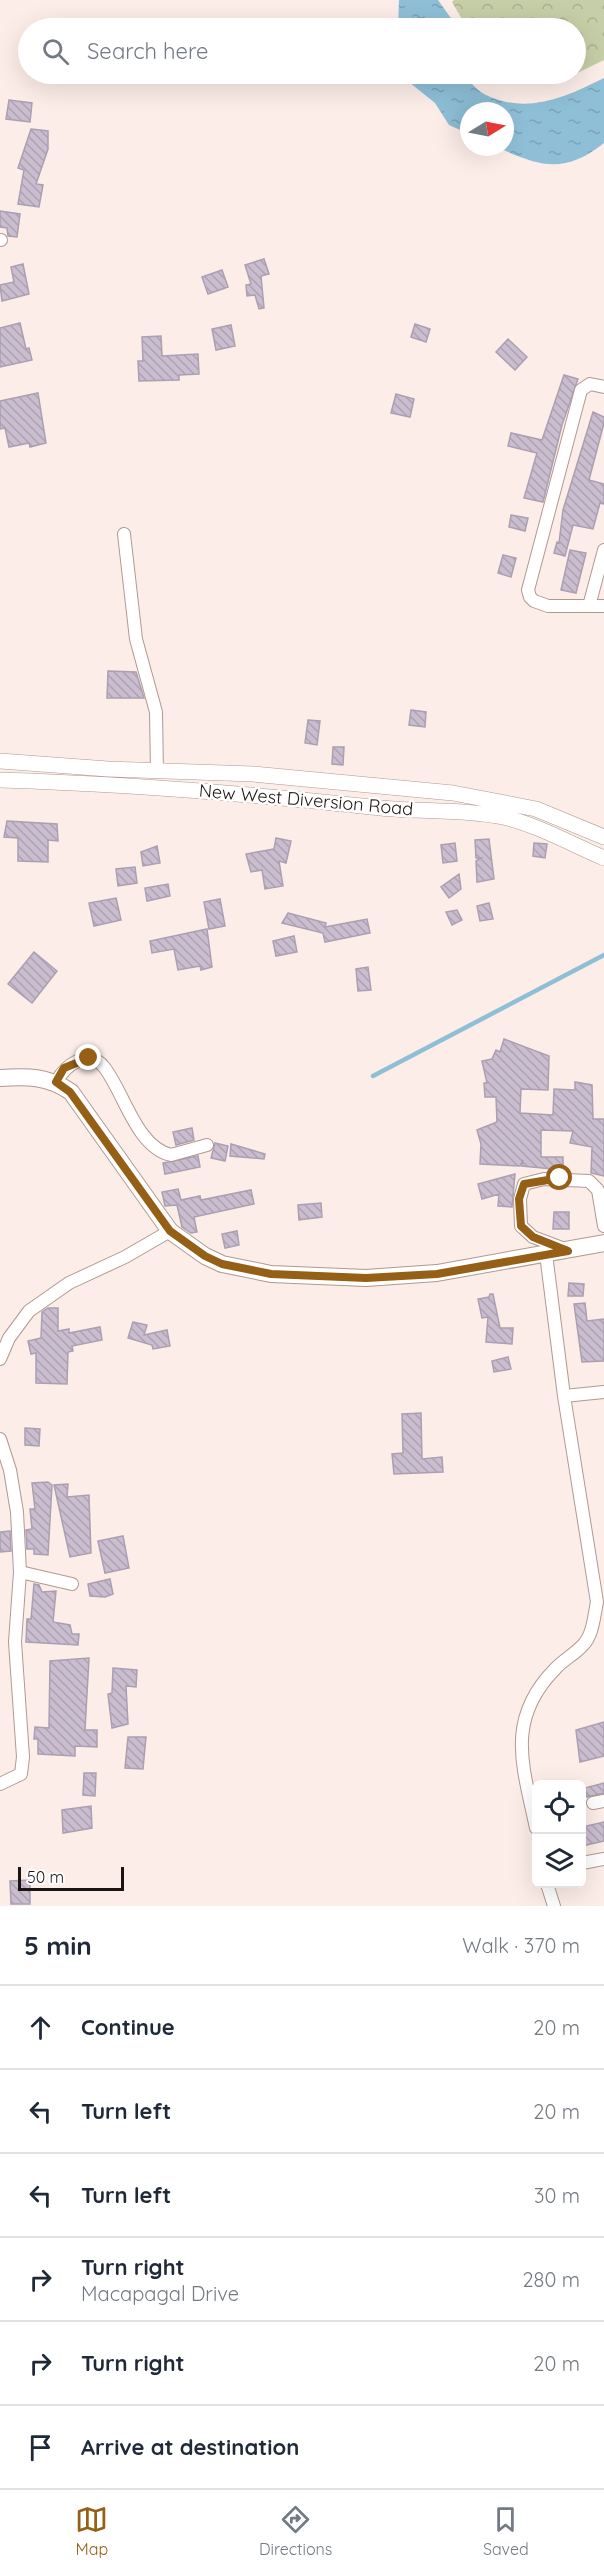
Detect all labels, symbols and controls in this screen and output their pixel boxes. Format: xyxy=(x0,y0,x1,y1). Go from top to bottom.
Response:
search box xyxy=(18,18,586,84)
icon: search xyxy=(39,35,72,68)
text: Search here xyxy=(87,37,208,65)
north arrow xyxy=(460,102,514,156)
street label: New West Diversion Road xyxy=(198,779,414,820)
route end xyxy=(75,1044,101,1070)
route start xyxy=(546,1164,572,1190)
map controls xyxy=(532,1780,586,1888)
button: locate xyxy=(532,1780,586,1834)
button: layers xyxy=(532,1834,586,1888)
scale bar xyxy=(18,1864,124,1892)
text: 50 m xyxy=(27,1867,64,1887)
text: 5 min xyxy=(24,1929,92,1962)
text: Walk · 370 m xyxy=(462,1933,580,1958)
icon: ahead xyxy=(24,2011,57,2044)
text: Continue xyxy=(81,2013,175,2041)
text: 20 m xyxy=(533,2015,580,2040)
icon: left xyxy=(24,2095,57,2128)
text: Turn left xyxy=(81,2097,171,2125)
text: 20 m xyxy=(533,2099,580,2124)
icon: left xyxy=(24,2179,57,2212)
text: Turn left xyxy=(81,2181,171,2209)
text: 30 m xyxy=(534,2183,580,2208)
text: Turn right xyxy=(81,2253,185,2281)
icon: right xyxy=(24,2263,57,2296)
text: 280 m xyxy=(523,2267,580,2292)
text: Macapagal Drive xyxy=(81,2281,239,2306)
icon: right xyxy=(24,2347,57,2380)
text: Turn right xyxy=(81,2349,185,2377)
text: 20 m xyxy=(533,2351,580,2376)
icon: arrive xyxy=(24,2431,57,2464)
text: Arrive at destination xyxy=(81,2433,299,2461)
tab: Map xyxy=(75,2503,108,2559)
tab: Directions xyxy=(259,2503,332,2559)
tab: Saved xyxy=(483,2503,529,2559)

